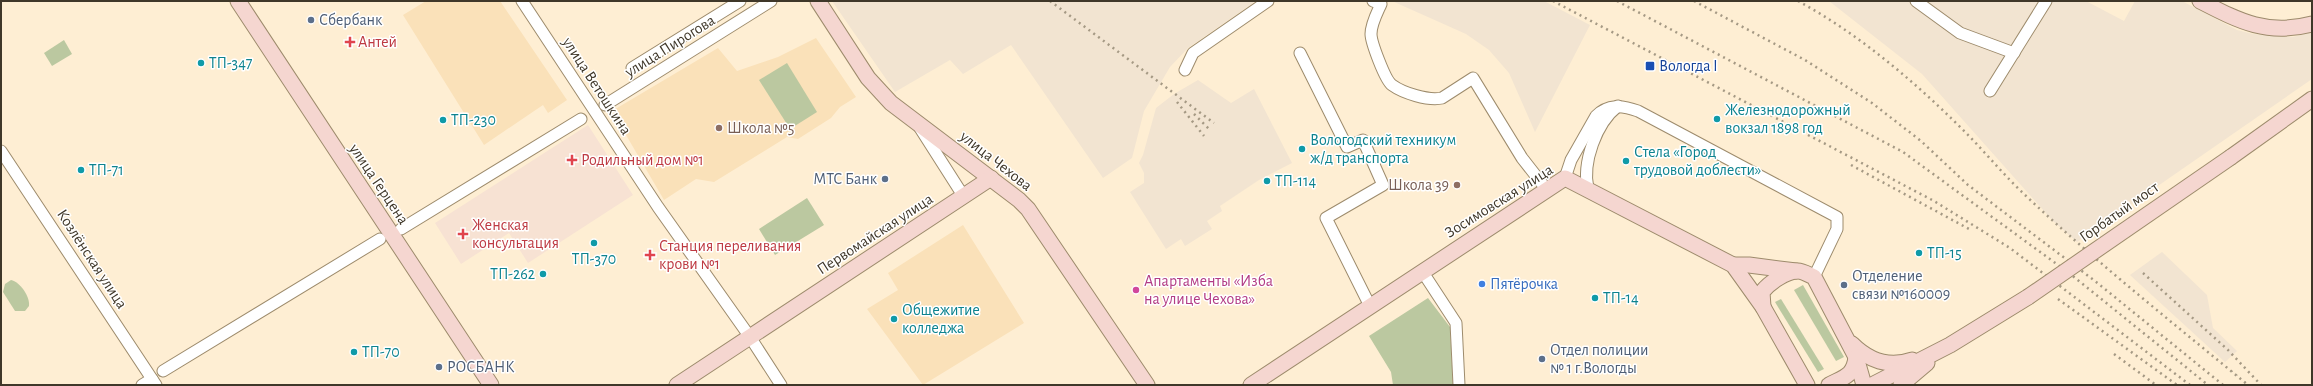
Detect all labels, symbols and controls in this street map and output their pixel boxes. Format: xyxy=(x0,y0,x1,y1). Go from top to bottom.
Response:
place label: Сбербанк xyxy=(319,12,383,28)
street label: улица Пирогова xyxy=(621,12,718,81)
marker: Сбербанк xyxy=(306,15,316,25)
street label: улица Ветошкина xyxy=(558,33,634,138)
place label: Антей xyxy=(358,34,397,50)
marker: Антей xyxy=(345,37,355,47)
place label: ТП-347 xyxy=(209,55,253,71)
marker: ТП-347 xyxy=(196,58,206,68)
place label: Вологда I xyxy=(1659,58,1718,74)
marker: Вологда I xyxy=(1644,60,1656,72)
place label: Железнодорожный вокзал 1898 год xyxy=(1725,102,1851,136)
place label: ТП-230 xyxy=(451,112,496,128)
marker: Железнодорожный вокзал 1898 год xyxy=(1712,114,1722,124)
marker: ТП-230 xyxy=(438,115,448,125)
place label: Школа №5 xyxy=(727,120,795,136)
marker: Школа №5 xyxy=(714,123,724,133)
street label: улица Чехова xyxy=(956,128,1035,195)
place label: Вологодский техникум ж/д транспорта xyxy=(1310,132,1456,166)
street label: улица Герцена xyxy=(345,140,412,228)
marker: Вологодский техникум ж/д транспорта xyxy=(1297,144,1307,154)
place label: Стела «Город трудовой доблести» xyxy=(1633,144,1761,179)
place label: Родильный дом №1 xyxy=(581,152,704,168)
marker: Родильный дом №1 xyxy=(566,154,578,166)
marker: Стела «Город трудовой доблести» xyxy=(1621,156,1631,166)
street label: Зосимовская улица xyxy=(1442,161,1556,242)
place label: ТП-71 xyxy=(89,162,124,178)
marker: ТП-71 xyxy=(76,165,86,175)
place label: МТС Банк xyxy=(813,171,878,187)
place label: ТП-114 xyxy=(1275,173,1317,189)
marker: МТС Банк xyxy=(880,174,890,184)
marker: ТП-114 xyxy=(1262,176,1272,186)
place label: Школа 39 xyxy=(1388,177,1449,193)
street label: Горбатый мост xyxy=(2076,179,2162,245)
marker: Школа 39 xyxy=(1452,180,1462,190)
street label: Первомайская улица xyxy=(814,191,936,278)
street label: Козлёнская улица xyxy=(53,206,130,312)
place label: Женская консультация xyxy=(472,217,559,252)
marker: Женская консультация xyxy=(457,228,469,240)
marker: ТП-370 xyxy=(589,238,599,248)
place label: Станция переливания крови №1 xyxy=(659,238,801,272)
place label: ТП-15 xyxy=(1927,245,1962,261)
marker: ТП-15 xyxy=(1914,248,1924,258)
marker: Станция переливания крови №1 xyxy=(644,249,656,261)
place label: ТП-370 xyxy=(572,251,616,267)
place label: ТП-262 xyxy=(490,266,535,282)
place label: Отделение связи №160009 xyxy=(1852,268,1950,302)
marker: ТП-262 xyxy=(538,269,548,279)
place label: Апартаменты «Изба на улице Чехова» xyxy=(1144,273,1273,308)
place label: Пятёрочка xyxy=(1490,276,1558,292)
marker: Пятёрочка xyxy=(1477,279,1487,289)
marker: Отделение связи №160009 xyxy=(1839,280,1849,290)
marker: Апартаменты «Изба на улице Чехова» xyxy=(1131,285,1141,295)
place label: ТП-14 xyxy=(1603,290,1639,306)
marker: ТП-14 xyxy=(1590,293,1600,303)
place label: Общежитие колледжа xyxy=(902,302,980,336)
marker: Общежитие колледжа xyxy=(889,314,899,324)
place label: Отдел полиции № 1 г.Вологды xyxy=(1550,342,1649,376)
place label: ТП-70 xyxy=(362,344,400,360)
marker: ТП-70 xyxy=(349,347,359,357)
marker: Отдел полиции № 1 г.Вологды xyxy=(1537,354,1547,364)
place label: РОСБАНК xyxy=(447,359,515,375)
marker: РОСБАНК xyxy=(434,362,444,372)

